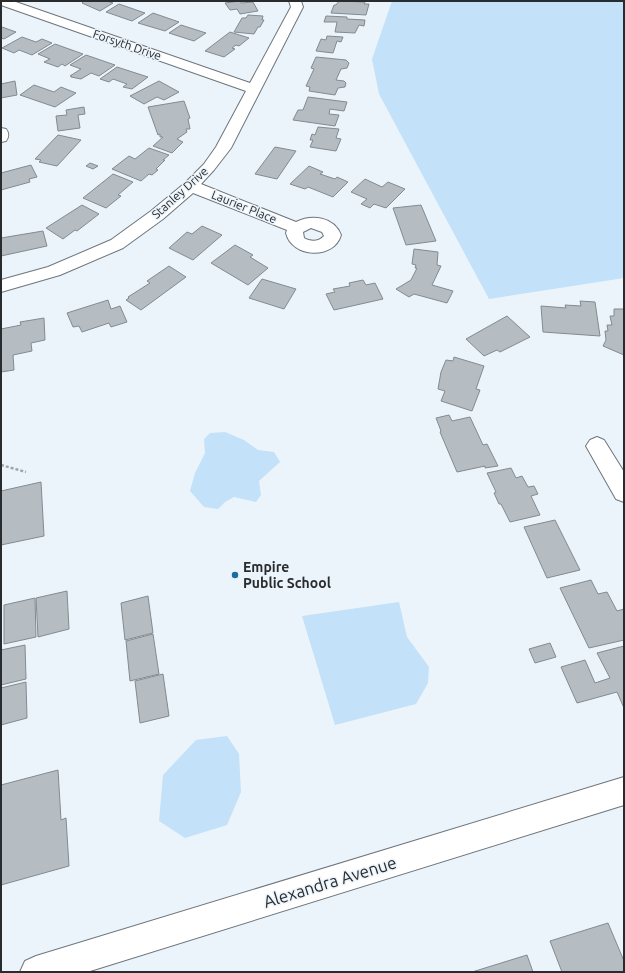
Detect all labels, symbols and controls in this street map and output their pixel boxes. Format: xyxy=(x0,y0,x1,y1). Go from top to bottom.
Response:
street label: Forsyth Drive xyxy=(91,27,163,62)
street label: Stanley Drive xyxy=(149,164,210,221)
street label: Laurier Place xyxy=(210,188,279,226)
place label: Empire Public School xyxy=(243,559,331,591)
marker: Empire Public School xyxy=(230,570,240,580)
street label: Alexandra Avenue xyxy=(261,852,399,911)

